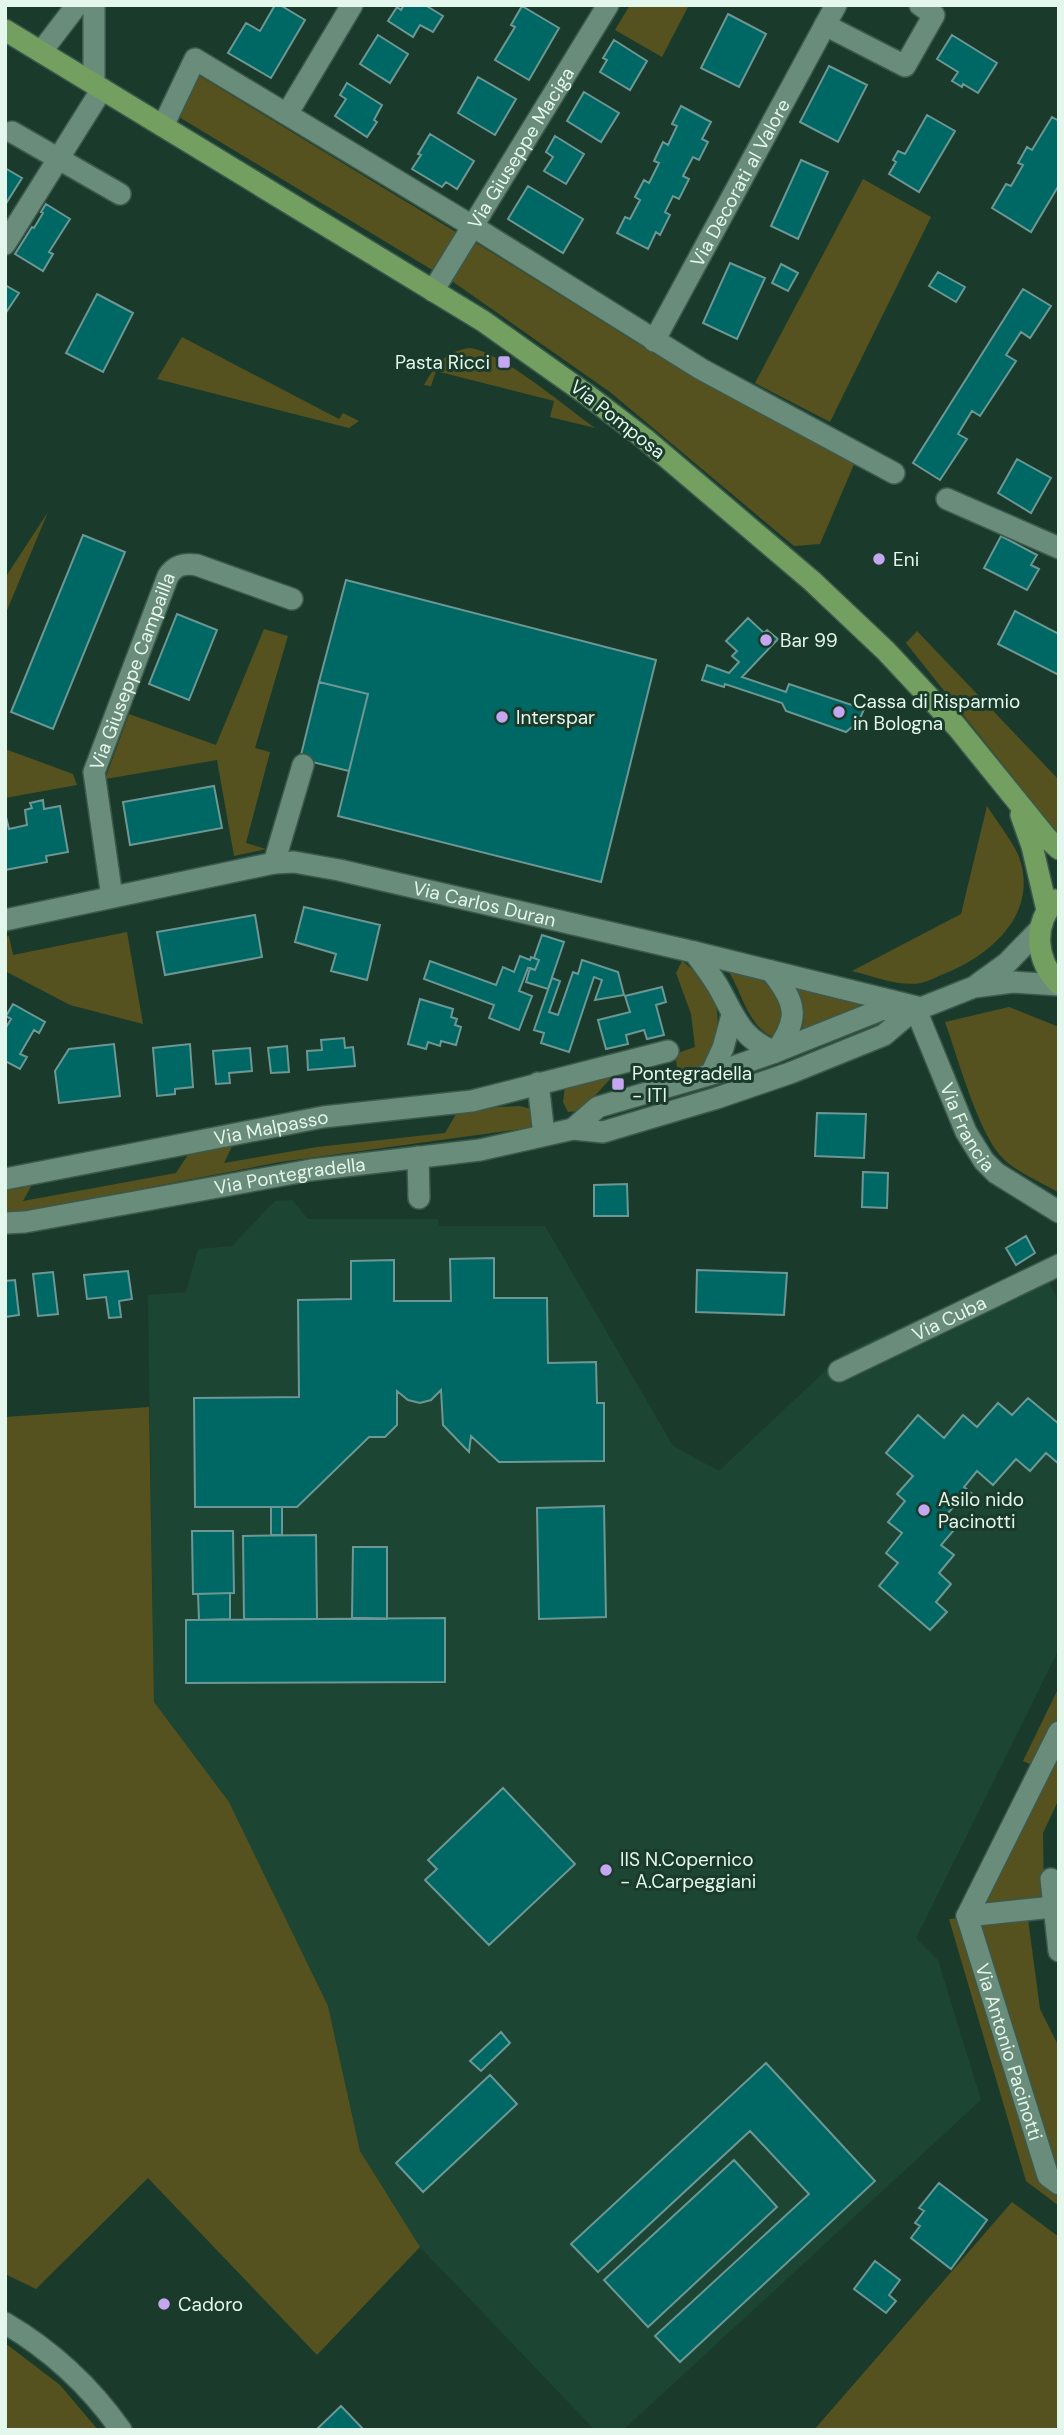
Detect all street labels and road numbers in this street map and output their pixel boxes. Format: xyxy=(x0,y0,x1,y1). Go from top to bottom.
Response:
street label: Via Giuseppe Maciga xyxy=(462,62,580,234)
street label: Via Decorati al Valore xyxy=(685,95,796,271)
street label: Via Pomposa xyxy=(565,374,670,464)
street label: Via Giuseppe Campailla xyxy=(84,569,181,774)
street label: Via Carlos Duran xyxy=(410,875,558,933)
street label: Via Francia xyxy=(934,1079,1000,1178)
street label: Via Malpasso xyxy=(212,1104,330,1151)
street label: Via Pontegradella xyxy=(212,1152,367,1200)
street label: Via Cuba xyxy=(908,1290,990,1347)
street label: Via Antonio Pacinotti xyxy=(970,1960,1048,2144)

